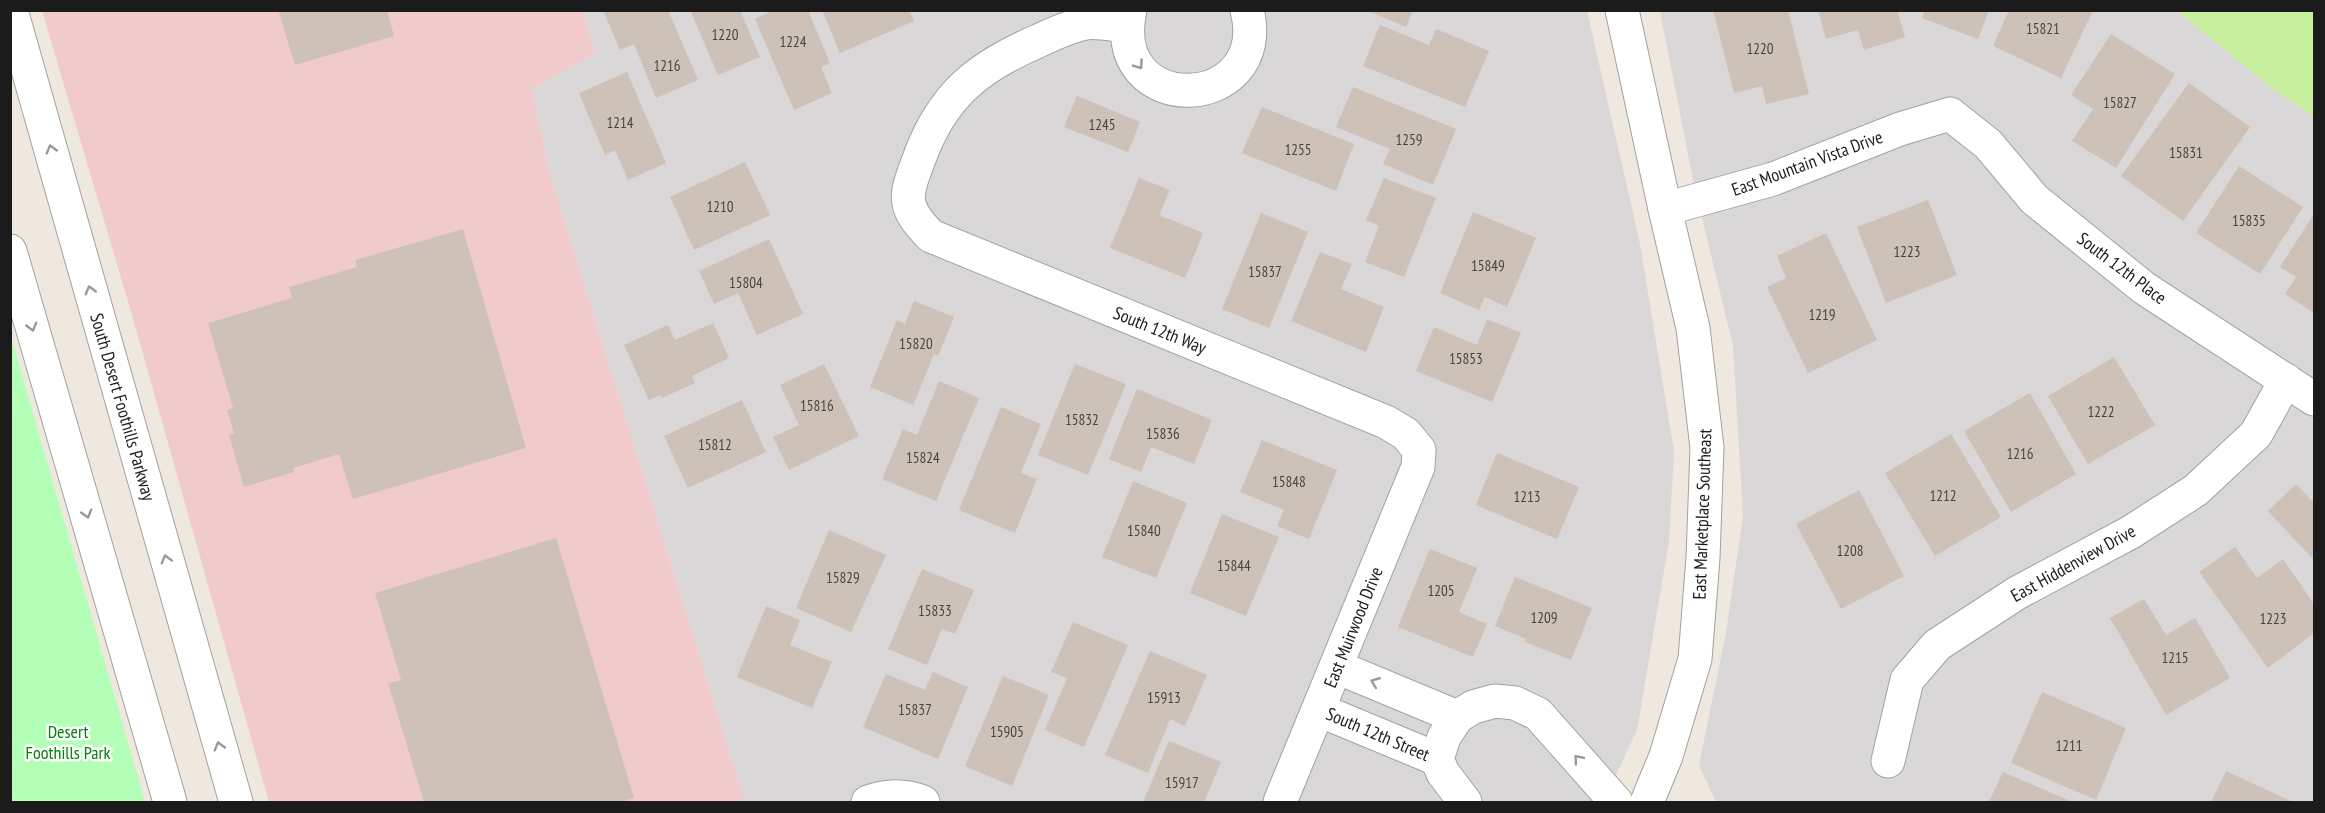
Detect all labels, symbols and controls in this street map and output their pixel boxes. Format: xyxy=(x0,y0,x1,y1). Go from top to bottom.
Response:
house number: 15821 xyxy=(2026,19,2060,38)
house number: 1220 xyxy=(711,25,739,44)
house number: 1224 xyxy=(779,32,807,51)
house number: 1220 xyxy=(1746,39,1774,58)
house number: 1216 xyxy=(653,56,681,75)
one-way arrow xyxy=(1132,59,1143,70)
house number: 15827 xyxy=(2103,93,2137,112)
house number: 1214 xyxy=(606,113,634,132)
house number: 1245 xyxy=(1088,115,1116,134)
street label: East Mountain Vista Drive xyxy=(1728,125,1886,201)
house number: 1259 xyxy=(1395,130,1423,149)
house number: 1255 xyxy=(1284,140,1312,159)
house number: 15831 xyxy=(2169,143,2203,162)
one-way arrow xyxy=(46,144,58,155)
house number: 1210 xyxy=(706,197,734,216)
house number: 15835 xyxy=(2232,211,2266,230)
street label: South 12th Place xyxy=(2073,227,2171,309)
house number: 1223 xyxy=(1893,242,1921,261)
house number: 15849 xyxy=(1471,256,1505,275)
house number: 15837 xyxy=(1248,262,1282,281)
house number: 15804 xyxy=(729,273,763,292)
one-way arrow xyxy=(85,285,97,296)
street label: South 12th Way xyxy=(1110,301,1210,359)
house number: 1219 xyxy=(1808,305,1836,324)
street label: South Desert Foothills Parkway xyxy=(85,311,161,504)
one-way arrow xyxy=(25,322,38,332)
house number: 15820 xyxy=(899,334,933,353)
house number: 15853 xyxy=(1449,349,1483,368)
house number: 15816 xyxy=(800,396,834,415)
house number: 1222 xyxy=(2087,402,2115,421)
house number: 15832 xyxy=(1065,410,1099,429)
house number: 15836 xyxy=(1146,424,1180,443)
street label: East Marketplace Southeast xyxy=(1688,428,1716,600)
house number: 15812 xyxy=(698,435,732,454)
house number: 1216 xyxy=(2006,444,2034,463)
house number: 15824 xyxy=(906,448,940,467)
house number: 15848 xyxy=(1272,472,1306,491)
house number: 1212 xyxy=(1929,486,1957,505)
house number: 1213 xyxy=(1513,487,1541,506)
one-way arrow xyxy=(80,508,92,519)
street label: East Hiddenview Drive xyxy=(2007,519,2139,607)
house number: 15840 xyxy=(1127,521,1161,540)
house number: 1208 xyxy=(1836,541,1864,560)
one-way arrow xyxy=(161,554,173,565)
house number: 15844 xyxy=(1217,556,1251,575)
street label: East Muirwood Drive xyxy=(1318,563,1388,691)
house number: 15829 xyxy=(826,568,860,587)
house number: 1205 xyxy=(1427,581,1455,600)
house number: 15833 xyxy=(918,601,952,620)
house number: 1209 xyxy=(1530,608,1558,627)
house number: 1223 xyxy=(2259,609,2287,628)
house number: 1215 xyxy=(2161,648,2189,667)
one-way arrow xyxy=(1370,677,1381,689)
house number: 15913 xyxy=(1147,688,1181,707)
house number: 15837 xyxy=(898,700,932,719)
street label: South 12th Street xyxy=(1323,702,1433,766)
park label: Desert Foothills Park xyxy=(26,720,110,764)
house number: 15905 xyxy=(990,722,1024,741)
house number: 1211 xyxy=(2055,736,2083,755)
one-way arrow xyxy=(214,741,226,752)
one-way arrow xyxy=(1574,755,1585,766)
house number: 15917 xyxy=(1165,773,1199,792)

